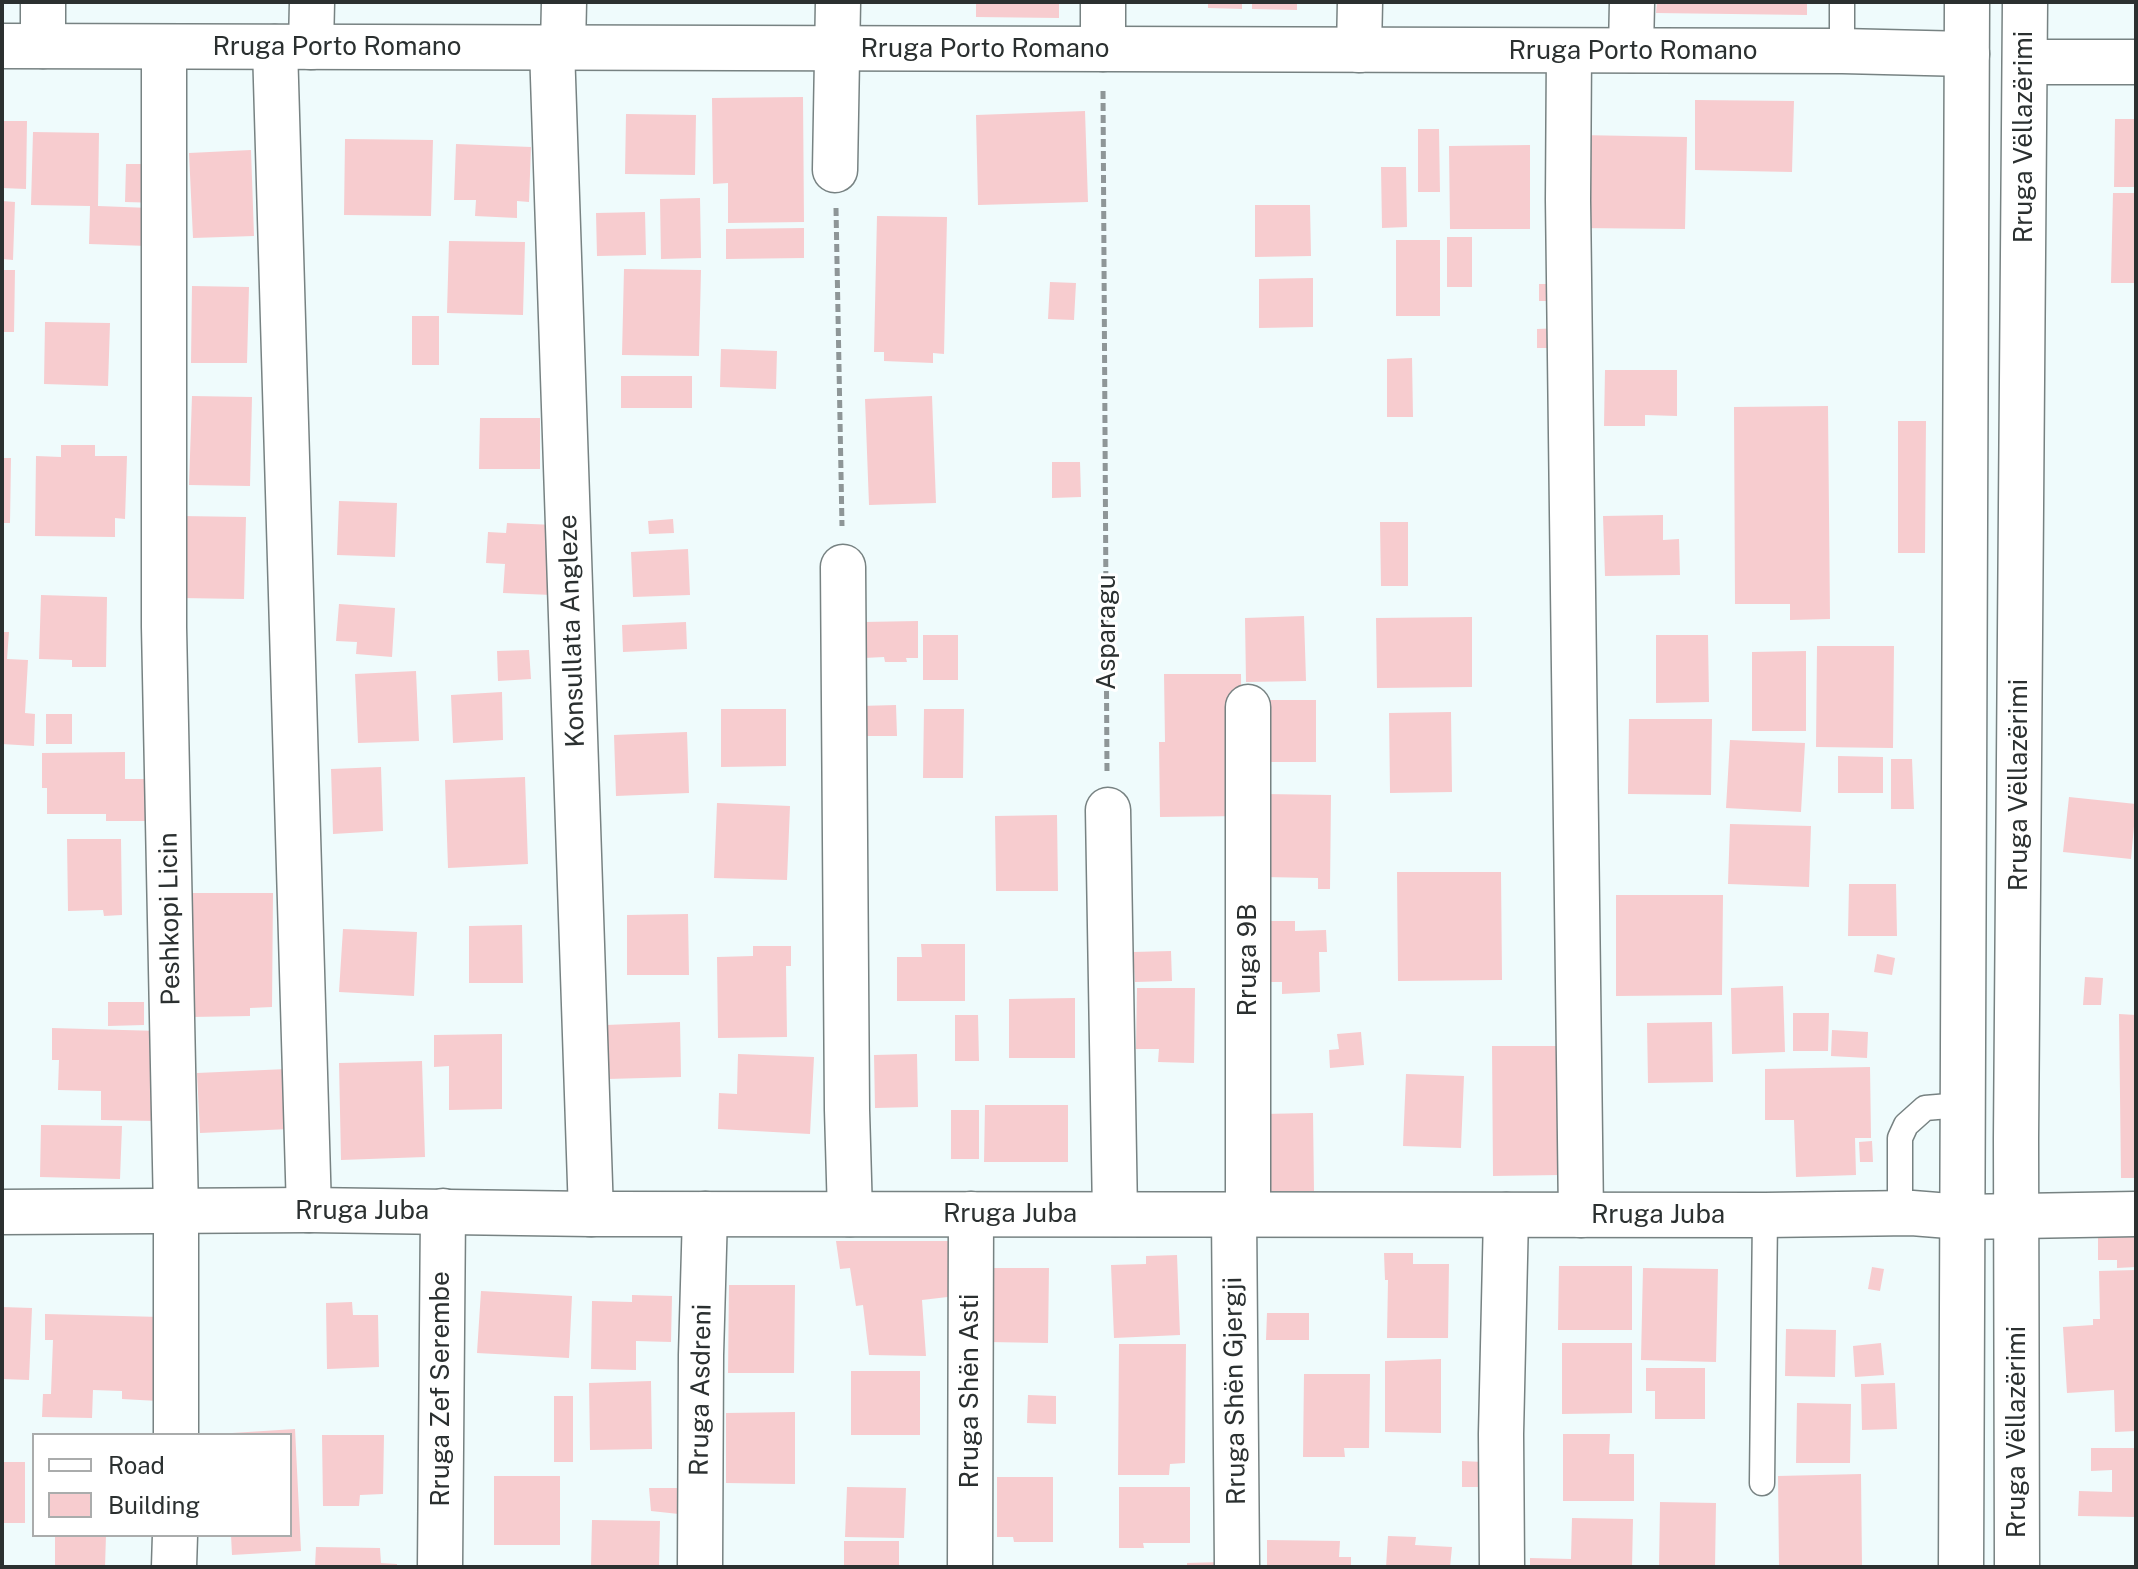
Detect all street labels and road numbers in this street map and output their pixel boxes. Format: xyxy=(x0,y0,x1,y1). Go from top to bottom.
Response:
street label: Rruga Porto Romano xyxy=(212,31,462,63)
street label: Rruga Vëllazërimi xyxy=(2008,31,2040,243)
street label: Rruga Porto Romano xyxy=(860,33,1110,65)
street label: Rruga Porto Romano xyxy=(1508,35,1758,67)
street label: Konsullata Angleze xyxy=(552,514,592,748)
street label: Asparagu xyxy=(1091,574,1123,690)
street label: Rruga Vëllazërimi xyxy=(2003,679,2035,891)
street label: Peshkopi Licin xyxy=(153,832,187,1006)
street label: Rruga 9B xyxy=(1232,904,1264,1016)
street label: Rruga Juba xyxy=(295,1195,429,1227)
street label: Rruga Juba xyxy=(943,1198,1077,1230)
street label: Rruga Juba xyxy=(1591,1199,1725,1231)
street label: Rruga Zef Serembe xyxy=(425,1271,457,1507)
street label: Rruga Shën Gjergji xyxy=(1217,1277,1253,1505)
street label: Rruga Shën Asti xyxy=(954,1293,986,1489)
street label: Rruga Asdreni xyxy=(684,1304,718,1476)
street label: Rruga Vëllazërimi xyxy=(2001,1326,2033,1538)

